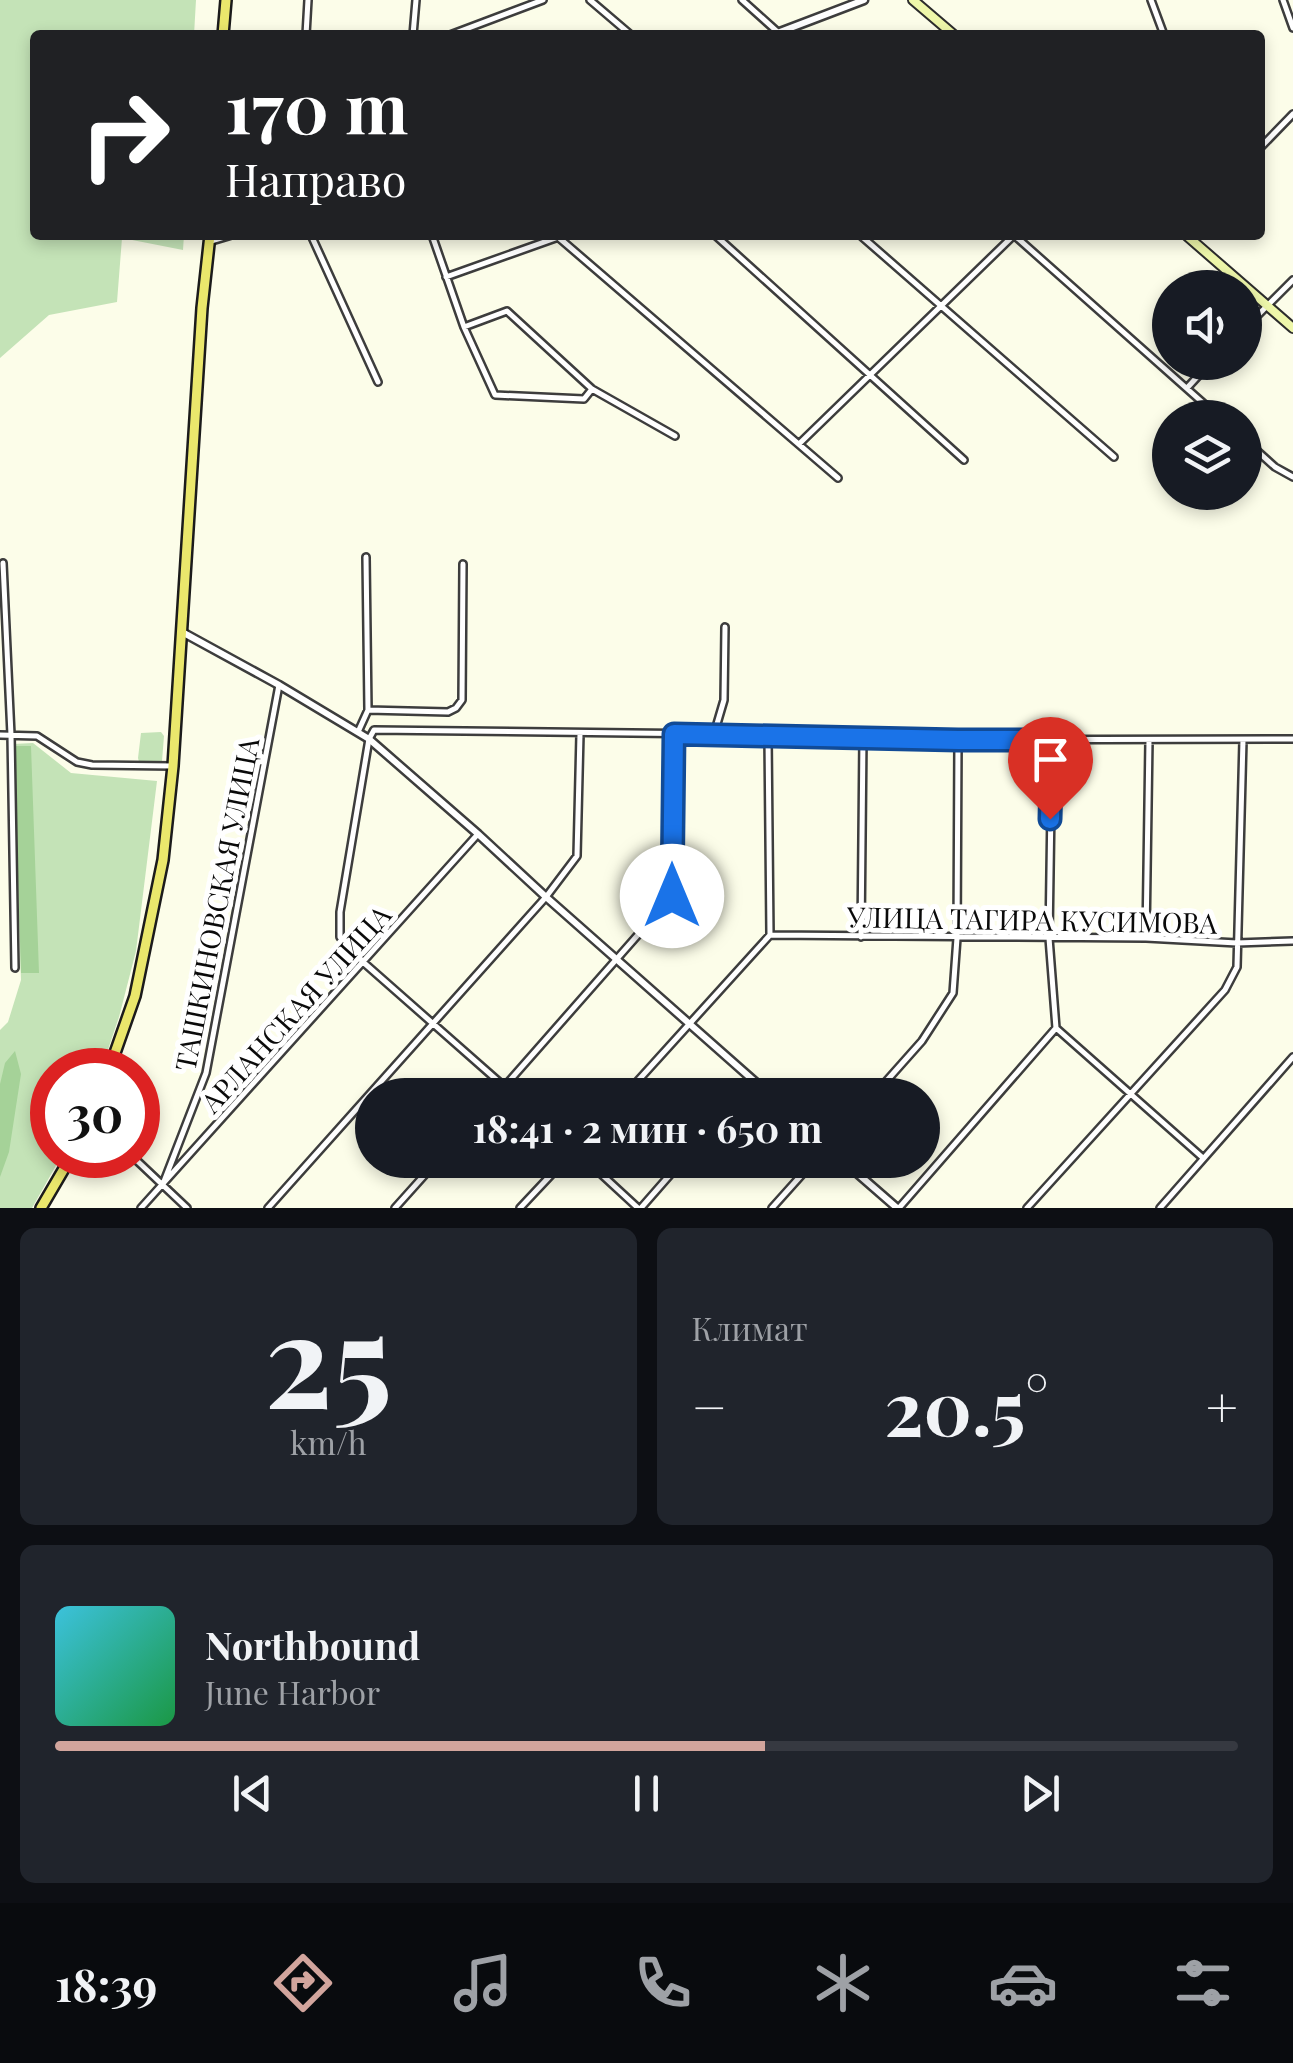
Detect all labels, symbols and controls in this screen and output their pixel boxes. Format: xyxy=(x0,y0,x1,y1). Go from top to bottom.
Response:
text: 170 m xyxy=(225,58,408,152)
icon: right xyxy=(60,70,190,200)
text: Направо xyxy=(225,148,407,208)
map controls xyxy=(1152,270,1262,510)
button: sound xyxy=(1152,270,1262,380)
button: layers xyxy=(1152,400,1262,510)
pin xyxy=(1008,717,1093,820)
icon: arrive xyxy=(1023,732,1078,787)
street label: ТАШКИНОВСКАЯ УЛИЦА xyxy=(166,734,267,1074)
position arrow xyxy=(620,844,724,948)
street label: АРЛАНСКАЯ УЛИЦА xyxy=(191,896,398,1120)
street label: УЛИЦА ТАГИРА КУСИМОВА xyxy=(846,897,1218,941)
speed limit sign: 30 xyxy=(30,1048,160,1178)
text: 18:41 · 2 мин · 650 m xyxy=(473,1102,822,1153)
text: 25 xyxy=(264,1268,392,1442)
text: Климат xyxy=(692,1306,808,1349)
text: 20.5° xyxy=(884,1355,1049,1455)
text: − xyxy=(692,1368,727,1442)
text: + xyxy=(1206,1368,1238,1442)
text: km/h xyxy=(290,1420,367,1463)
text: Northbound xyxy=(205,1619,420,1670)
text: June Harbor xyxy=(205,1670,380,1713)
icon: previous xyxy=(225,1766,280,1821)
icon: pause xyxy=(619,1766,674,1821)
icon: next xyxy=(1013,1766,1068,1821)
icon: directions xyxy=(268,1948,338,2018)
icon: music xyxy=(448,1948,518,2018)
icon: phone xyxy=(628,1948,698,2018)
icon: climate xyxy=(808,1948,878,2018)
icon: car xyxy=(988,1948,1058,2018)
icon: filters xyxy=(1168,1948,1238,2018)
text: 18:39 xyxy=(55,1953,157,2013)

